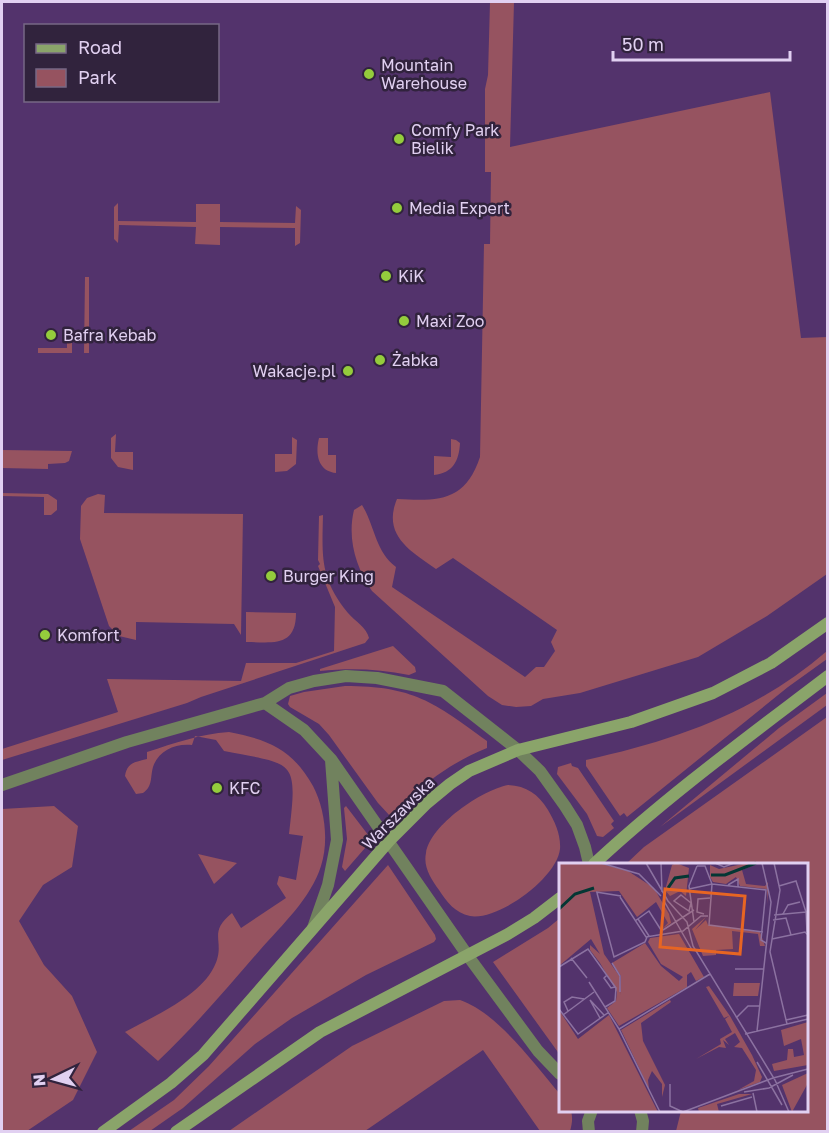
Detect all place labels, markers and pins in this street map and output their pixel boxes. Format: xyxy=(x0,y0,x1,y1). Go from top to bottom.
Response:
place label: Mountain Warehouse xyxy=(381,55,467,93)
marker: Mountain Warehouse xyxy=(362,67,376,81)
place label: Comfy Park Bielik xyxy=(411,120,499,158)
marker: Comfy Park Bielik xyxy=(392,132,406,146)
place label: Media Expert xyxy=(409,198,510,218)
marker: Media Expert xyxy=(390,201,404,215)
place label: KiK xyxy=(398,266,424,286)
marker: KiK xyxy=(379,269,393,283)
place label: Maxi Zoo xyxy=(416,311,484,331)
marker: Maxi Zoo xyxy=(397,314,411,328)
place label: Bafra Kebab xyxy=(63,325,157,345)
marker: Bafra Kebab xyxy=(44,328,58,342)
place label: Żabka xyxy=(392,350,438,370)
marker: Żabka xyxy=(373,353,387,367)
place label: Wakacje.pl xyxy=(253,361,336,381)
marker: Wakacje.pl xyxy=(341,364,355,378)
place label: Burger King xyxy=(283,566,374,586)
marker: Burger King xyxy=(264,569,278,583)
place label: Komfort xyxy=(57,625,120,645)
marker: Komfort xyxy=(38,628,52,642)
place label: KFC xyxy=(229,778,260,798)
marker: KFC xyxy=(210,781,224,795)

